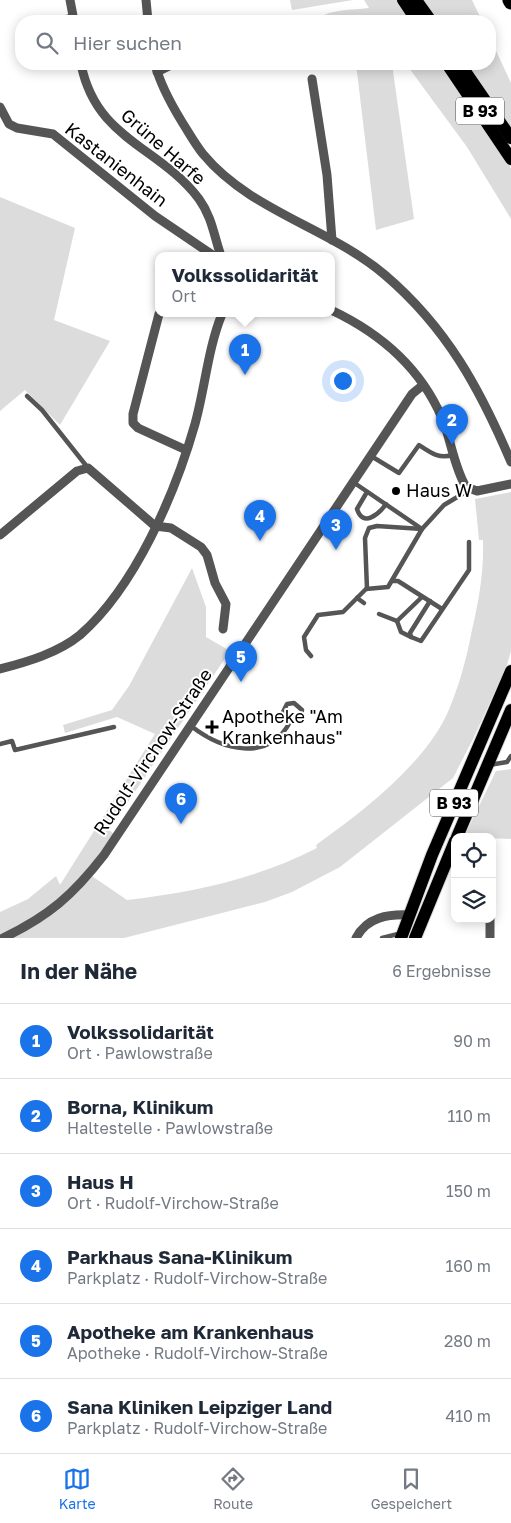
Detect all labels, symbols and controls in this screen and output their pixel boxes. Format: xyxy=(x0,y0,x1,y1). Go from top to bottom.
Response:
search box xyxy=(15,15,496,70)
icon: search xyxy=(33,29,61,57)
text: Hier suchen xyxy=(73,31,182,54)
road number: B 93 xyxy=(456,98,504,124)
street label: Grüne Harfe xyxy=(117,104,210,189)
street label: Kastanienhain xyxy=(61,117,172,211)
popup xyxy=(155,252,335,317)
text: Volkssolidarität xyxy=(172,263,318,286)
text: Ort xyxy=(172,286,196,306)
pin: 1 xyxy=(229,334,261,375)
your location xyxy=(330,368,356,394)
pin: 2 xyxy=(436,404,468,445)
place label: Haus W xyxy=(406,479,472,501)
marker: Haus W xyxy=(390,485,402,497)
pin: 4 xyxy=(244,500,276,541)
pin: 3 xyxy=(320,509,352,550)
pin: 5 xyxy=(225,641,257,682)
street label: Rudolf-Virchow-Straße xyxy=(88,664,216,839)
place label: Apotheke "Am Krankenhaus" xyxy=(222,705,343,748)
marker: Apotheke "Am Krankenhaus" xyxy=(206,721,218,733)
pin: 6 xyxy=(165,783,197,824)
road number: B 93 xyxy=(430,790,478,816)
map controls xyxy=(451,833,496,923)
button: locate xyxy=(451,833,496,878)
button: layers xyxy=(451,878,496,923)
text: In der Nähe xyxy=(20,958,137,984)
text: 6 Ergebnisse xyxy=(392,961,491,981)
text: Volkssolidarität xyxy=(67,1020,214,1043)
text: 1 xyxy=(32,1031,40,1051)
text: 90 m xyxy=(453,1031,491,1051)
text: Ort · Pawlowstraße xyxy=(67,1043,213,1063)
text: Borna, Klinikum xyxy=(67,1095,213,1118)
text: 2 xyxy=(31,1106,41,1126)
text: 110 m xyxy=(447,1106,491,1126)
text: Haltestelle · Pawlowstraße xyxy=(67,1118,273,1138)
text: Haus H xyxy=(67,1170,134,1193)
text: 3 xyxy=(31,1181,41,1201)
text: 150 m xyxy=(446,1181,491,1201)
text: Ort · Rudolf-Virchow-Straße xyxy=(67,1193,279,1213)
text: Parkhaus Sana-Klinikum xyxy=(67,1245,293,1268)
text: 4 xyxy=(31,1256,41,1276)
text: 160 m xyxy=(445,1256,491,1276)
text: Parkplatz · Rudolf-Virchow-Straße xyxy=(67,1268,327,1288)
text: Apotheke am Krankenhaus xyxy=(67,1320,314,1343)
text: 5 xyxy=(31,1331,41,1351)
text: 280 m xyxy=(444,1331,491,1351)
text: Apotheke · Rudolf-Virchow-Straße xyxy=(67,1343,328,1363)
text: Sana Kliniken Leipziger Land xyxy=(67,1395,332,1418)
text: 6 xyxy=(31,1406,41,1426)
text: 410 m xyxy=(445,1406,491,1426)
text: Parkplatz · Rudolf-Virchow-Straße xyxy=(67,1418,327,1438)
tab: Karte xyxy=(59,1465,96,1512)
tab: Route xyxy=(213,1465,253,1512)
tab: Gespeichert xyxy=(371,1465,452,1512)

